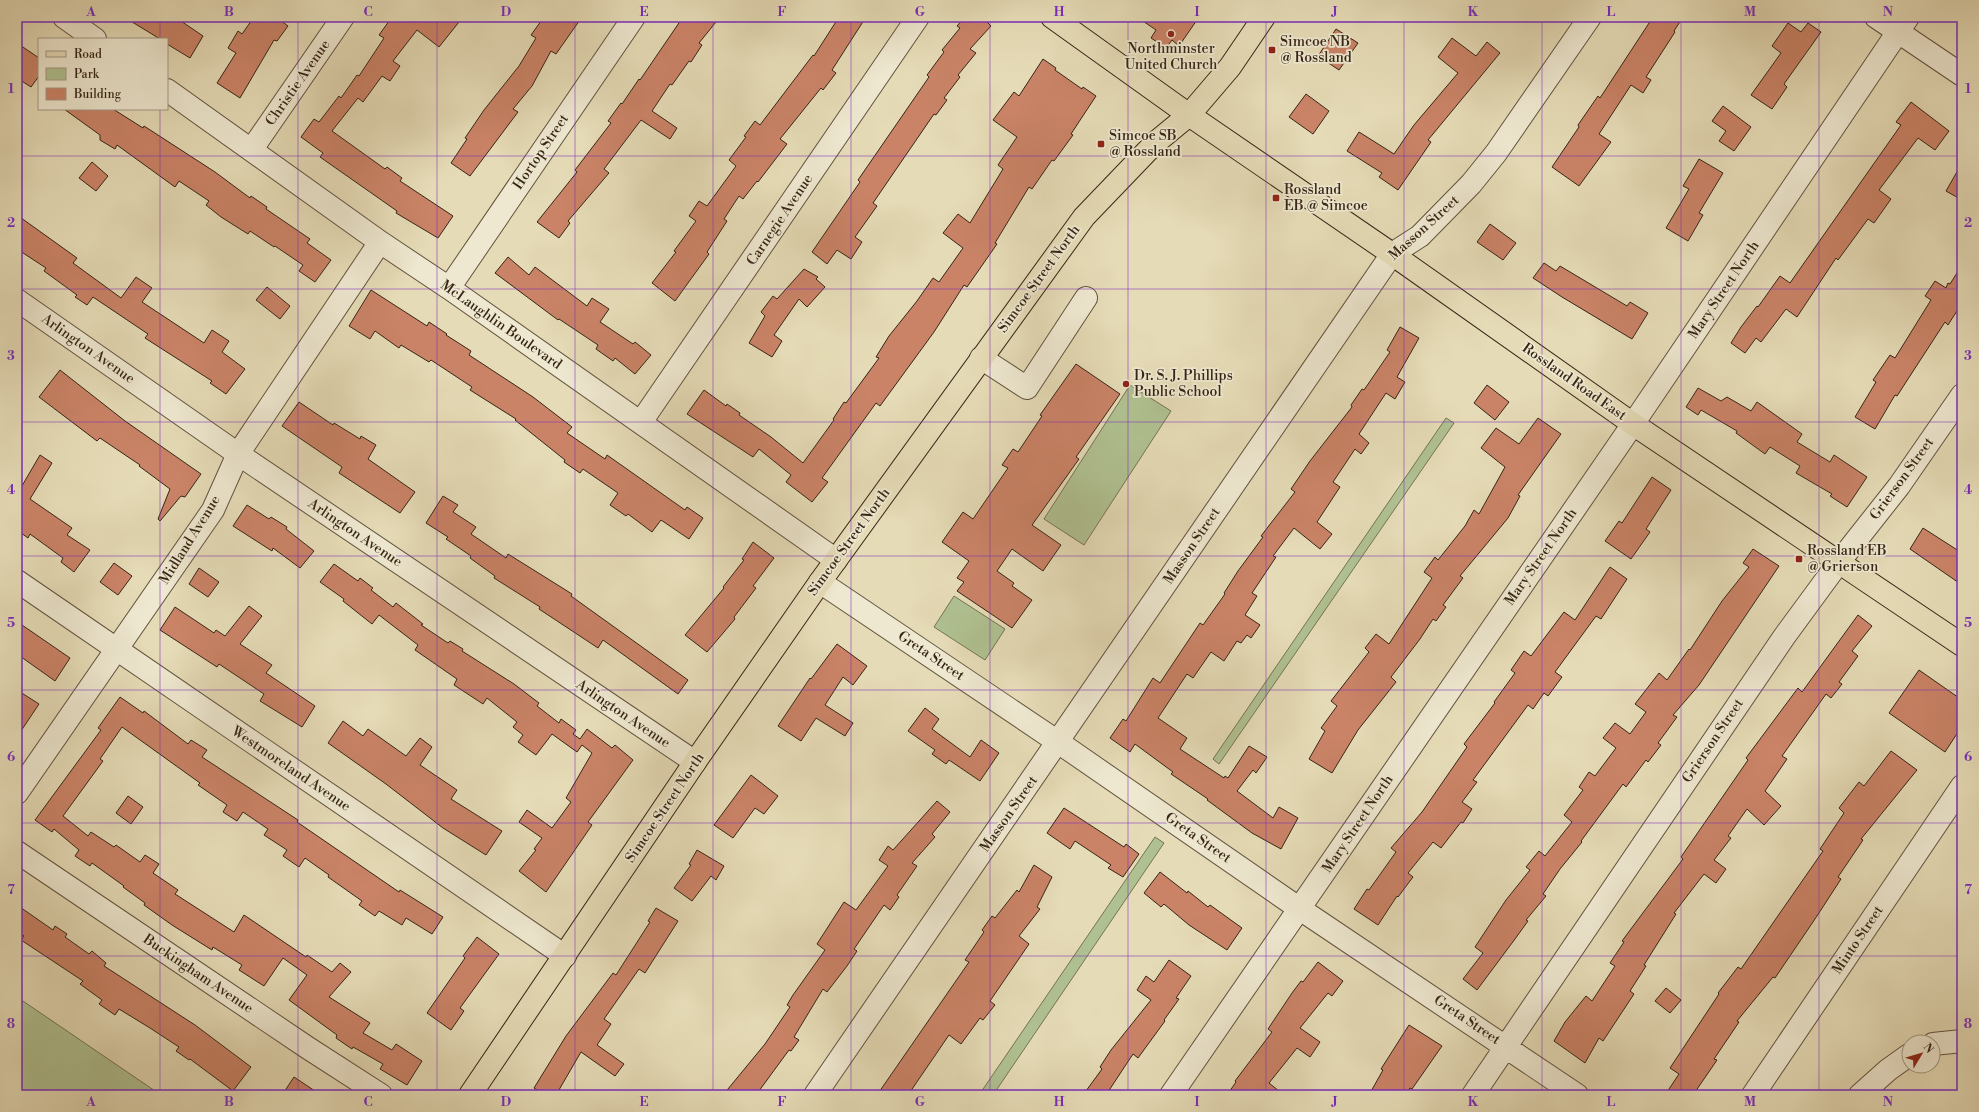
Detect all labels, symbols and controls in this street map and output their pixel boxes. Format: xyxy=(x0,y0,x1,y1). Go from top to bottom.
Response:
text: A xyxy=(85,4,96,20)
text: B xyxy=(224,4,234,20)
text: C xyxy=(363,4,373,20)
text: D xyxy=(501,4,511,20)
text: E xyxy=(639,4,649,20)
text: F xyxy=(777,4,787,20)
text: G xyxy=(915,4,926,20)
text: H xyxy=(1054,4,1065,20)
text: I xyxy=(1194,4,1200,20)
text: J xyxy=(1330,4,1338,20)
text: K xyxy=(1468,4,1479,20)
text: L xyxy=(1607,4,1616,20)
text: M xyxy=(1744,4,1756,20)
text: N xyxy=(1883,4,1894,20)
marker: Northminster United Church xyxy=(1166,29,1176,39)
place label: Simcoe NB @ Rossland xyxy=(1280,33,1352,67)
street label: Christie Avenue xyxy=(262,37,334,129)
legend xyxy=(38,38,168,110)
place label: Northminster United Church xyxy=(1125,40,1218,74)
marker: Simcoe NB @ Rossland xyxy=(1267,45,1277,55)
text: Road xyxy=(74,47,102,62)
text: Park xyxy=(74,67,100,82)
text: 1 xyxy=(8,81,15,97)
text: 1 xyxy=(1965,81,1972,97)
text: Building xyxy=(73,87,122,102)
street label: Hortop Street xyxy=(509,111,573,193)
place label: Simcoe SB @ Rossland xyxy=(1109,127,1181,161)
marker: Simcoe SB @ Rossland xyxy=(1096,139,1106,149)
street label: Carnegie Avenue xyxy=(743,171,817,269)
place label: Rossland EB @ Simcoe xyxy=(1284,181,1368,215)
street label: Masson Street xyxy=(1385,192,1463,264)
marker: Rossland EB @ Simcoe xyxy=(1271,193,1281,203)
text: 2 xyxy=(7,215,15,231)
text: 2 xyxy=(1964,215,1972,231)
street label: Simcoe Street North xyxy=(994,221,1085,336)
street label: Mary Street North xyxy=(1684,237,1764,343)
street label: McLaughlin Boulevard xyxy=(437,276,565,374)
street label: Arlington Avenue xyxy=(37,310,138,388)
street label: Rossland Road East xyxy=(1518,339,1630,425)
text: 3 xyxy=(7,348,15,364)
text: 3 xyxy=(1964,348,1972,364)
place label: Dr. S. J. Phillips Public School xyxy=(1134,367,1233,401)
marker: Dr. S. J. Phillips Public School xyxy=(1121,379,1131,389)
street label: Grierson Street xyxy=(1866,434,1938,524)
text: 4 xyxy=(7,482,16,498)
text: 4 xyxy=(1964,482,1973,498)
street label: Simcoe Street North xyxy=(804,484,895,599)
street label: Midland Avenue xyxy=(155,492,225,588)
street label: Arlington Avenue xyxy=(304,494,406,571)
street label: Masson Street xyxy=(1160,504,1224,588)
street label: Mary Street North xyxy=(1501,504,1582,609)
place label: Rossland EB @ Grierson xyxy=(1807,542,1887,576)
marker: Rossland EB @ Grierson xyxy=(1794,554,1804,564)
text: 5 xyxy=(7,615,15,631)
text: 5 xyxy=(1964,615,1972,631)
street label: Greta Street xyxy=(894,627,968,685)
street label: Arlington Avenue xyxy=(572,675,674,752)
street label: Grierson Street xyxy=(1678,695,1748,787)
street label: Westmoreland Avenue xyxy=(227,722,354,816)
text: 6 xyxy=(7,749,15,765)
street label: Simcoe Street North xyxy=(622,749,709,866)
text: 6 xyxy=(1964,749,1972,765)
street label: Mary Street North xyxy=(1318,771,1398,877)
street label: Masson Street xyxy=(976,772,1042,856)
street label: Greta Street xyxy=(1162,809,1235,867)
text: 7 xyxy=(7,882,15,898)
text: 7 xyxy=(1964,882,1972,898)
street label: Minto Street xyxy=(1828,902,1888,978)
street label: Buckingham Avenue xyxy=(139,930,257,1018)
street label: Greta Street xyxy=(1430,991,1504,1049)
text: 8 xyxy=(7,1016,15,1032)
text: 8 xyxy=(1964,1016,1972,1032)
north arrow xyxy=(1901,1034,1941,1074)
text: N xyxy=(1920,1041,1936,1056)
text: A xyxy=(85,1094,96,1110)
text: B xyxy=(224,1094,234,1110)
text: C xyxy=(363,1094,373,1110)
text: D xyxy=(501,1094,511,1110)
text: E xyxy=(639,1094,649,1110)
text: F xyxy=(777,1094,787,1110)
text: G xyxy=(915,1094,926,1110)
text: H xyxy=(1054,1094,1065,1110)
text: I xyxy=(1194,1094,1200,1110)
text: J xyxy=(1330,1094,1338,1110)
text: K xyxy=(1468,1094,1479,1110)
text: L xyxy=(1607,1094,1616,1110)
text: M xyxy=(1744,1094,1756,1110)
text: N xyxy=(1883,1094,1894,1110)

